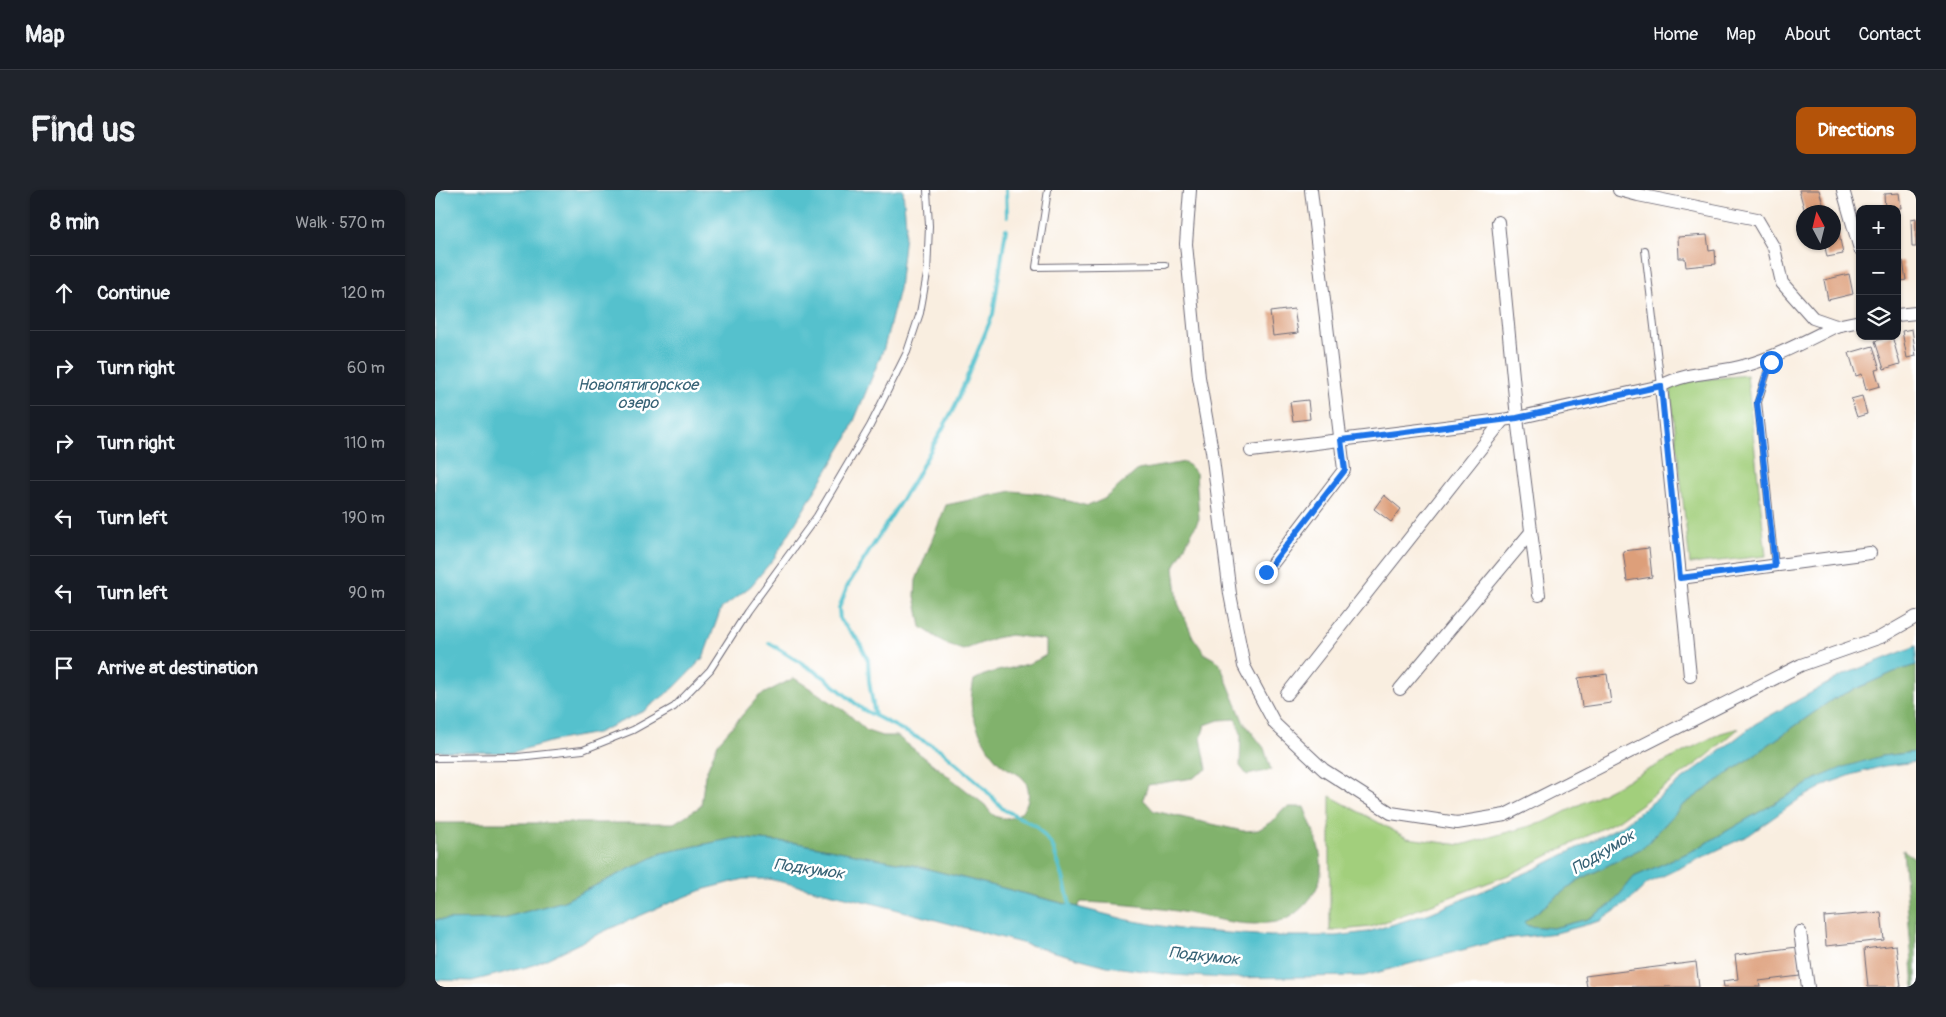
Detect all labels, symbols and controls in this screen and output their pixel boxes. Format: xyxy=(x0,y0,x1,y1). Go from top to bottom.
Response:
text: Map xyxy=(25,20,65,49)
text: Home xyxy=(1653,23,1698,46)
text: Map xyxy=(1726,23,1756,46)
text: About xyxy=(1784,23,1830,46)
text: Contact xyxy=(1858,23,1921,46)
button: Directions xyxy=(1796,107,1916,154)
text: Find us xyxy=(30,108,135,152)
north arrow xyxy=(1796,205,1841,250)
map controls xyxy=(1856,205,1901,340)
button: + xyxy=(1856,205,1901,250)
text: 8 min xyxy=(50,209,99,236)
text: Walk · 570 m xyxy=(296,213,385,233)
button: − xyxy=(1856,250,1901,295)
icon: ahead xyxy=(50,279,78,307)
text: Continue xyxy=(97,281,170,305)
text: 120 m xyxy=(341,283,385,303)
button: layers xyxy=(1856,295,1901,340)
route start xyxy=(1760,351,1783,374)
icon: right xyxy=(50,354,78,382)
text: Turn right xyxy=(97,356,175,380)
text: 60 m xyxy=(347,358,385,378)
water label: Новопятигорское озеро xyxy=(578,375,700,413)
icon: right xyxy=(50,429,78,457)
text: Turn right xyxy=(97,431,175,455)
text: 110 m xyxy=(344,433,385,453)
icon: left xyxy=(50,504,78,532)
text: Turn left xyxy=(97,506,167,530)
text: 190 m xyxy=(342,508,385,528)
route end xyxy=(1255,561,1278,584)
icon: left xyxy=(50,579,78,607)
text: Turn left xyxy=(97,581,167,605)
text: 90 m xyxy=(348,583,385,603)
icon: arrive xyxy=(50,654,78,682)
text: Arrive at destination xyxy=(97,656,258,680)
water label: Подкумок xyxy=(1568,824,1640,879)
water label: Подкумок xyxy=(773,854,847,884)
water label: Подкумок xyxy=(1168,942,1242,970)

